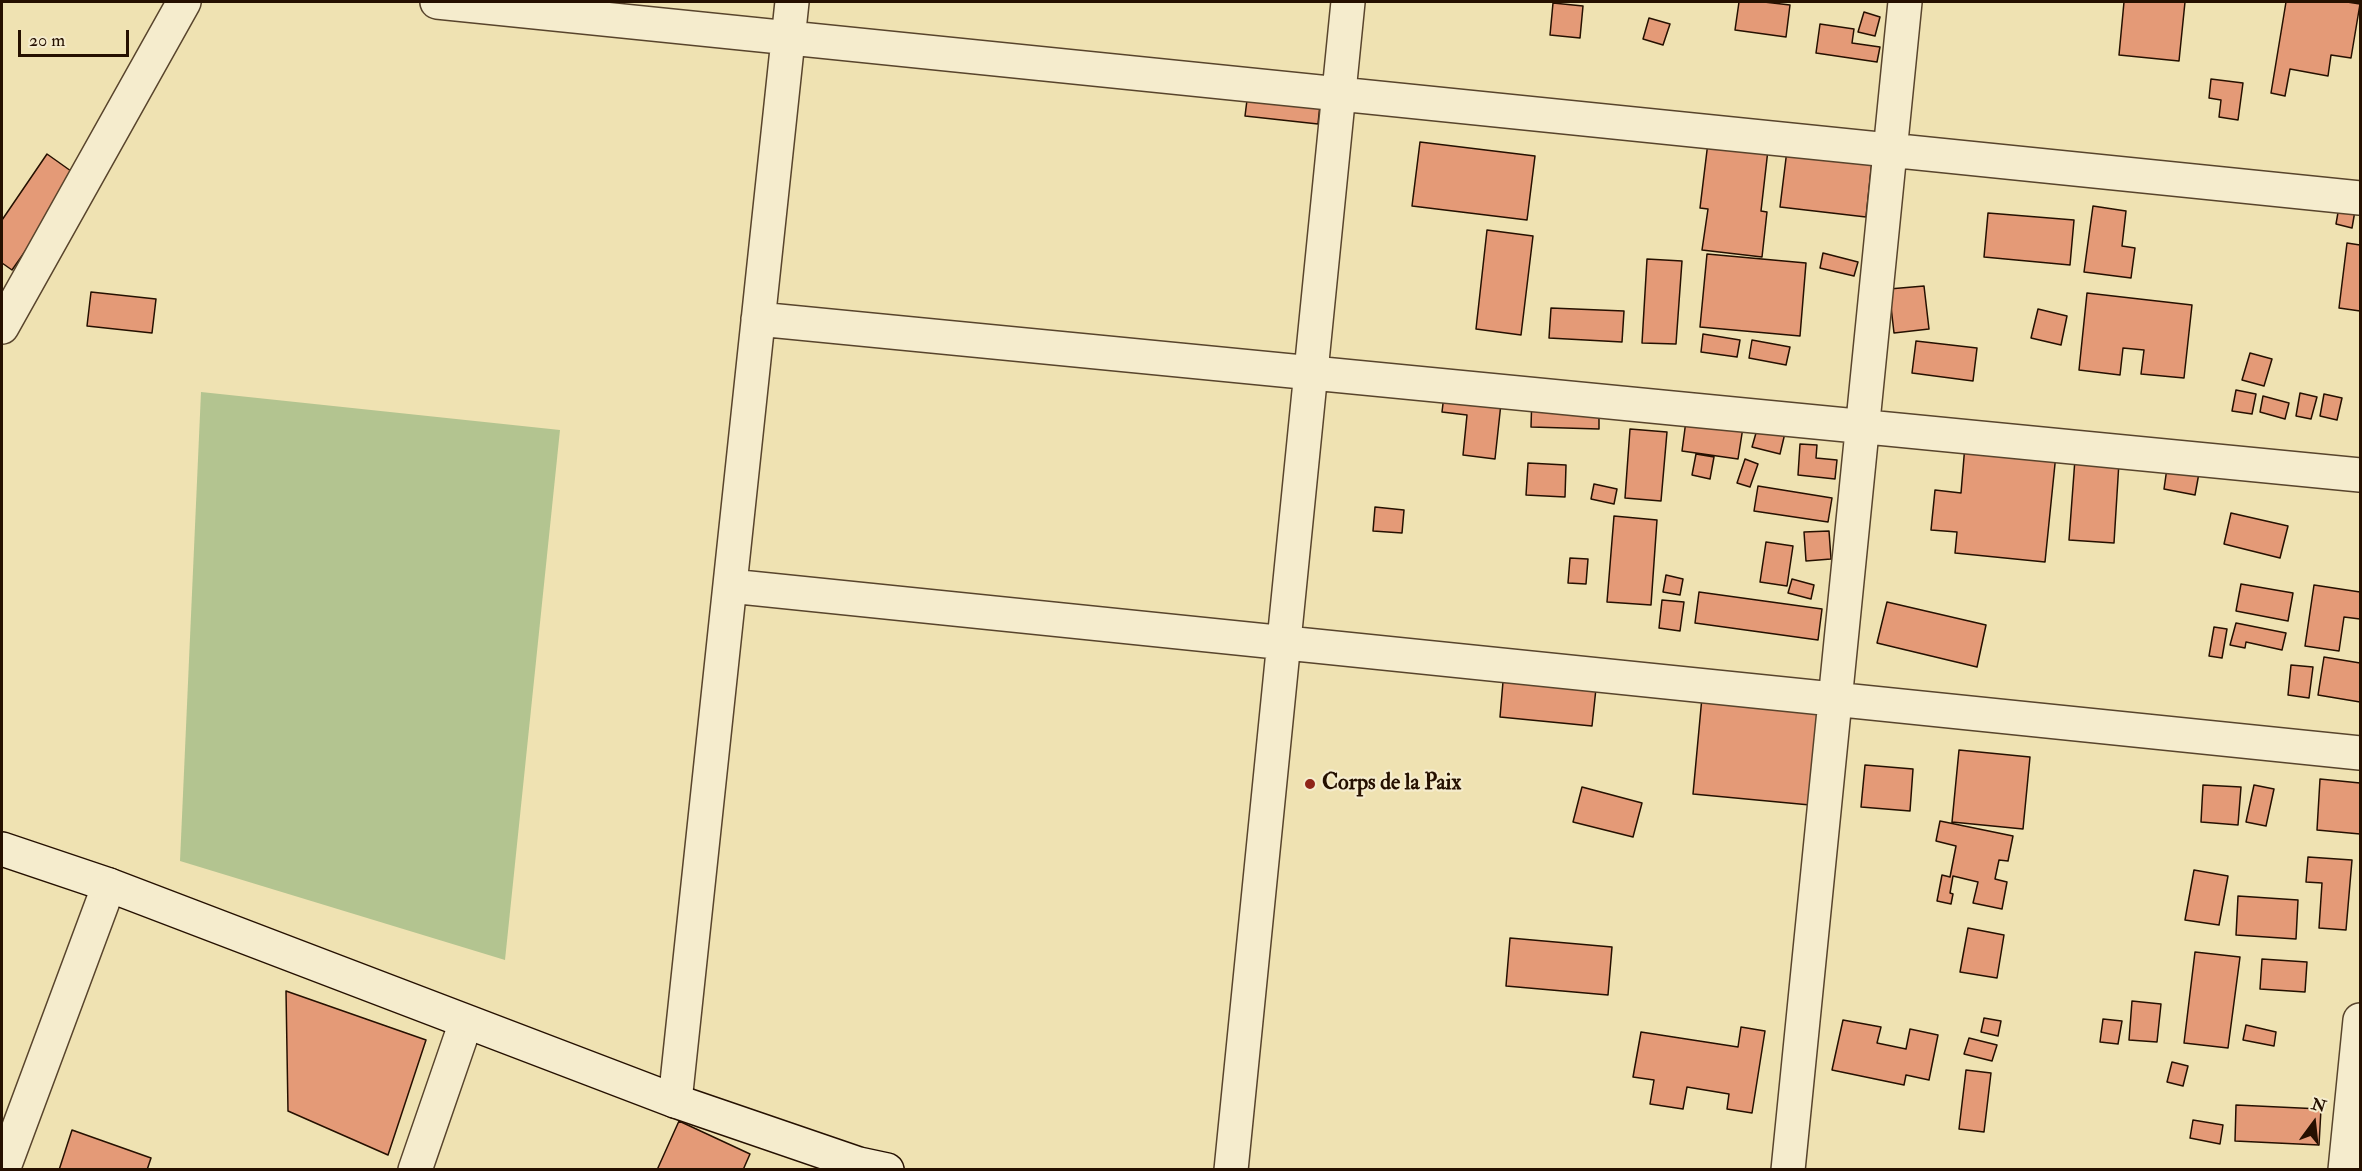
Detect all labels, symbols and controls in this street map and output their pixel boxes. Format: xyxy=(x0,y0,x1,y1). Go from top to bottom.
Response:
scale bar xyxy=(21,18,132,56)
text: 20 m xyxy=(29,29,65,52)
place label: Corps de la Paix xyxy=(1322,771,1461,797)
marker: Corps de la Paix xyxy=(1303,777,1317,791)
north arrow xyxy=(2284,1093,2344,1153)
text: N xyxy=(2309,1094,2328,1117)

